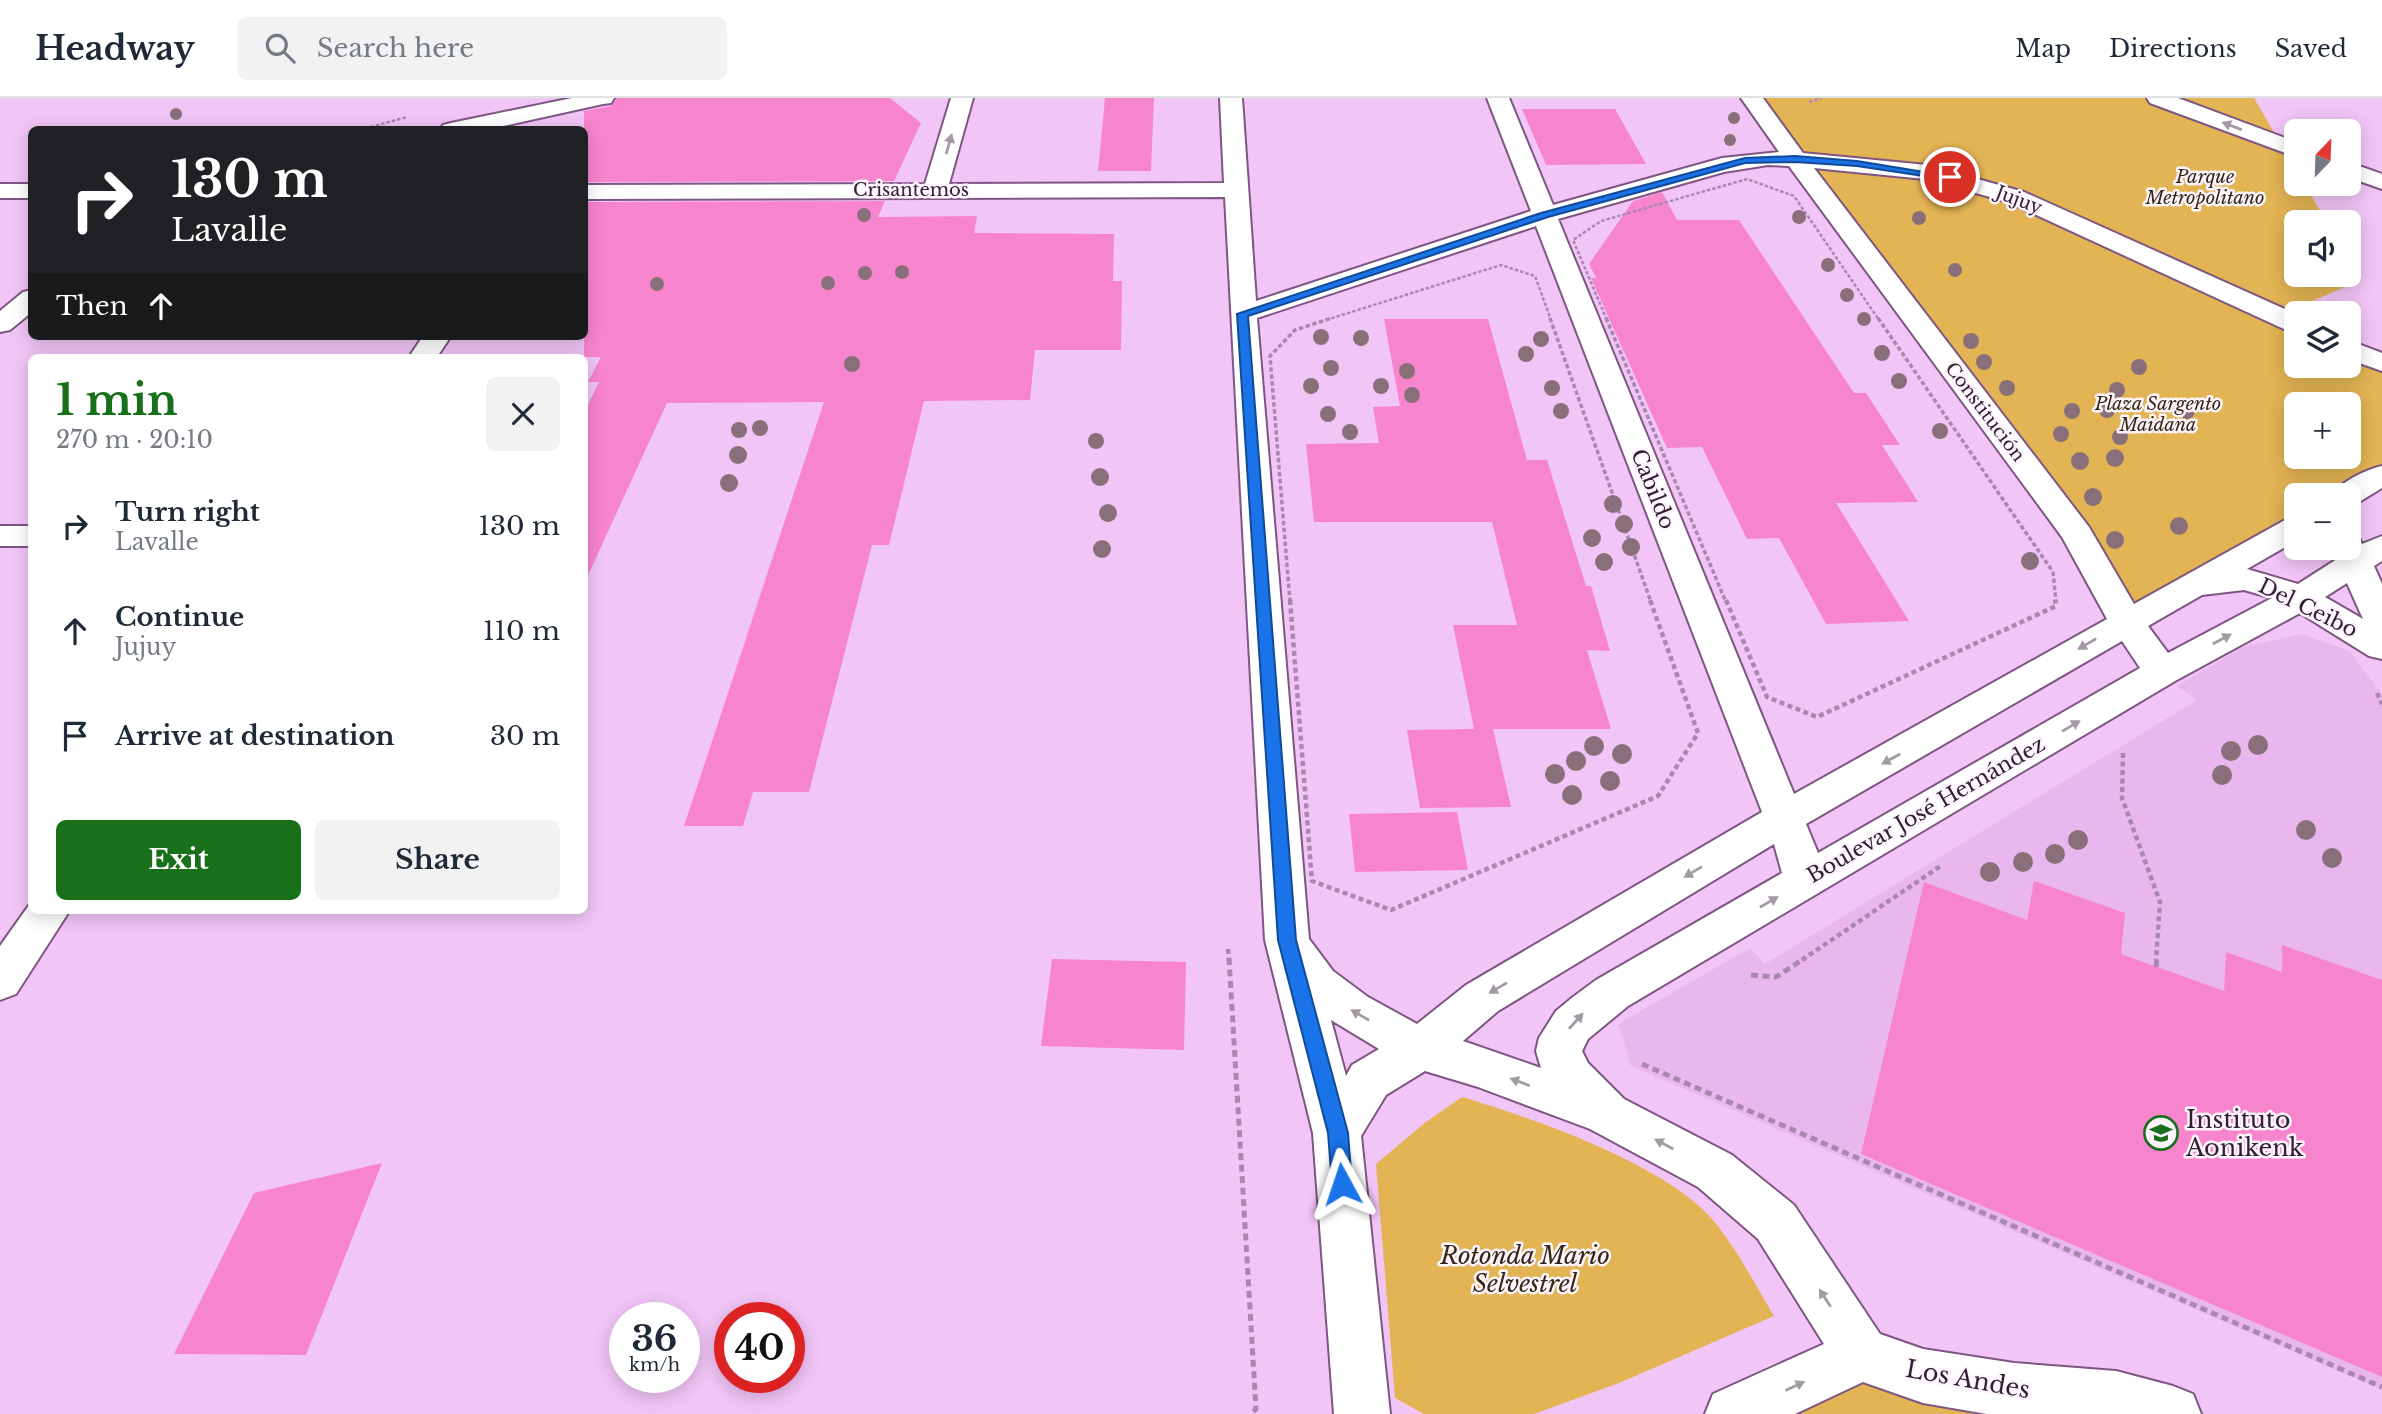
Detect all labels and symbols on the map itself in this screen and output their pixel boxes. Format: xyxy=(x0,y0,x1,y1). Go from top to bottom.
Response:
north arrow xyxy=(2284,119,2361,196)
one-way arrow xyxy=(2222,120,2243,131)
one-way arrow xyxy=(944,133,954,154)
pin xyxy=(1920,147,1980,207)
park label: Parque Metropolitano xyxy=(2145,166,2264,209)
street label: Crisantemos xyxy=(853,179,969,201)
street label: Jujuy xyxy=(1991,180,2046,219)
street label: Constitución xyxy=(1941,358,2029,466)
park label: Plaza Sargento Maidana xyxy=(2094,393,2221,436)
street label: Cabildo xyxy=(1625,445,1681,533)
street label: Del Ceibo xyxy=(2254,573,2362,643)
one-way arrow xyxy=(2212,633,2232,645)
one-way arrow xyxy=(2077,638,2097,650)
one-way arrow xyxy=(2062,720,2081,732)
street label: Boulevar José Hernández xyxy=(1802,731,2050,889)
one-way arrow xyxy=(1881,753,1900,765)
one-way arrow xyxy=(1684,866,1703,878)
one-way arrow xyxy=(1759,896,1778,908)
one-way arrow xyxy=(1488,982,1507,995)
one-way arrow xyxy=(1351,1009,1370,1022)
one-way arrow xyxy=(1568,1012,1584,1030)
one-way arrow xyxy=(1509,1076,1530,1087)
place label: Instituto Aonikenk xyxy=(2185,1105,2304,1162)
school or university icon: Instituto Aonikenk xyxy=(2142,1114,2180,1152)
one-way arrow xyxy=(1654,1139,1674,1150)
position arrow xyxy=(1305,1147,1379,1221)
park label: Rotonda Mario Selvestrel xyxy=(1439,1241,1610,1298)
one-way arrow xyxy=(1818,1289,1832,1307)
speed limit sign: 40 xyxy=(714,1302,805,1393)
street label: Los Andes xyxy=(1903,1354,2033,1404)
one-way arrow xyxy=(1785,1380,1806,1391)

